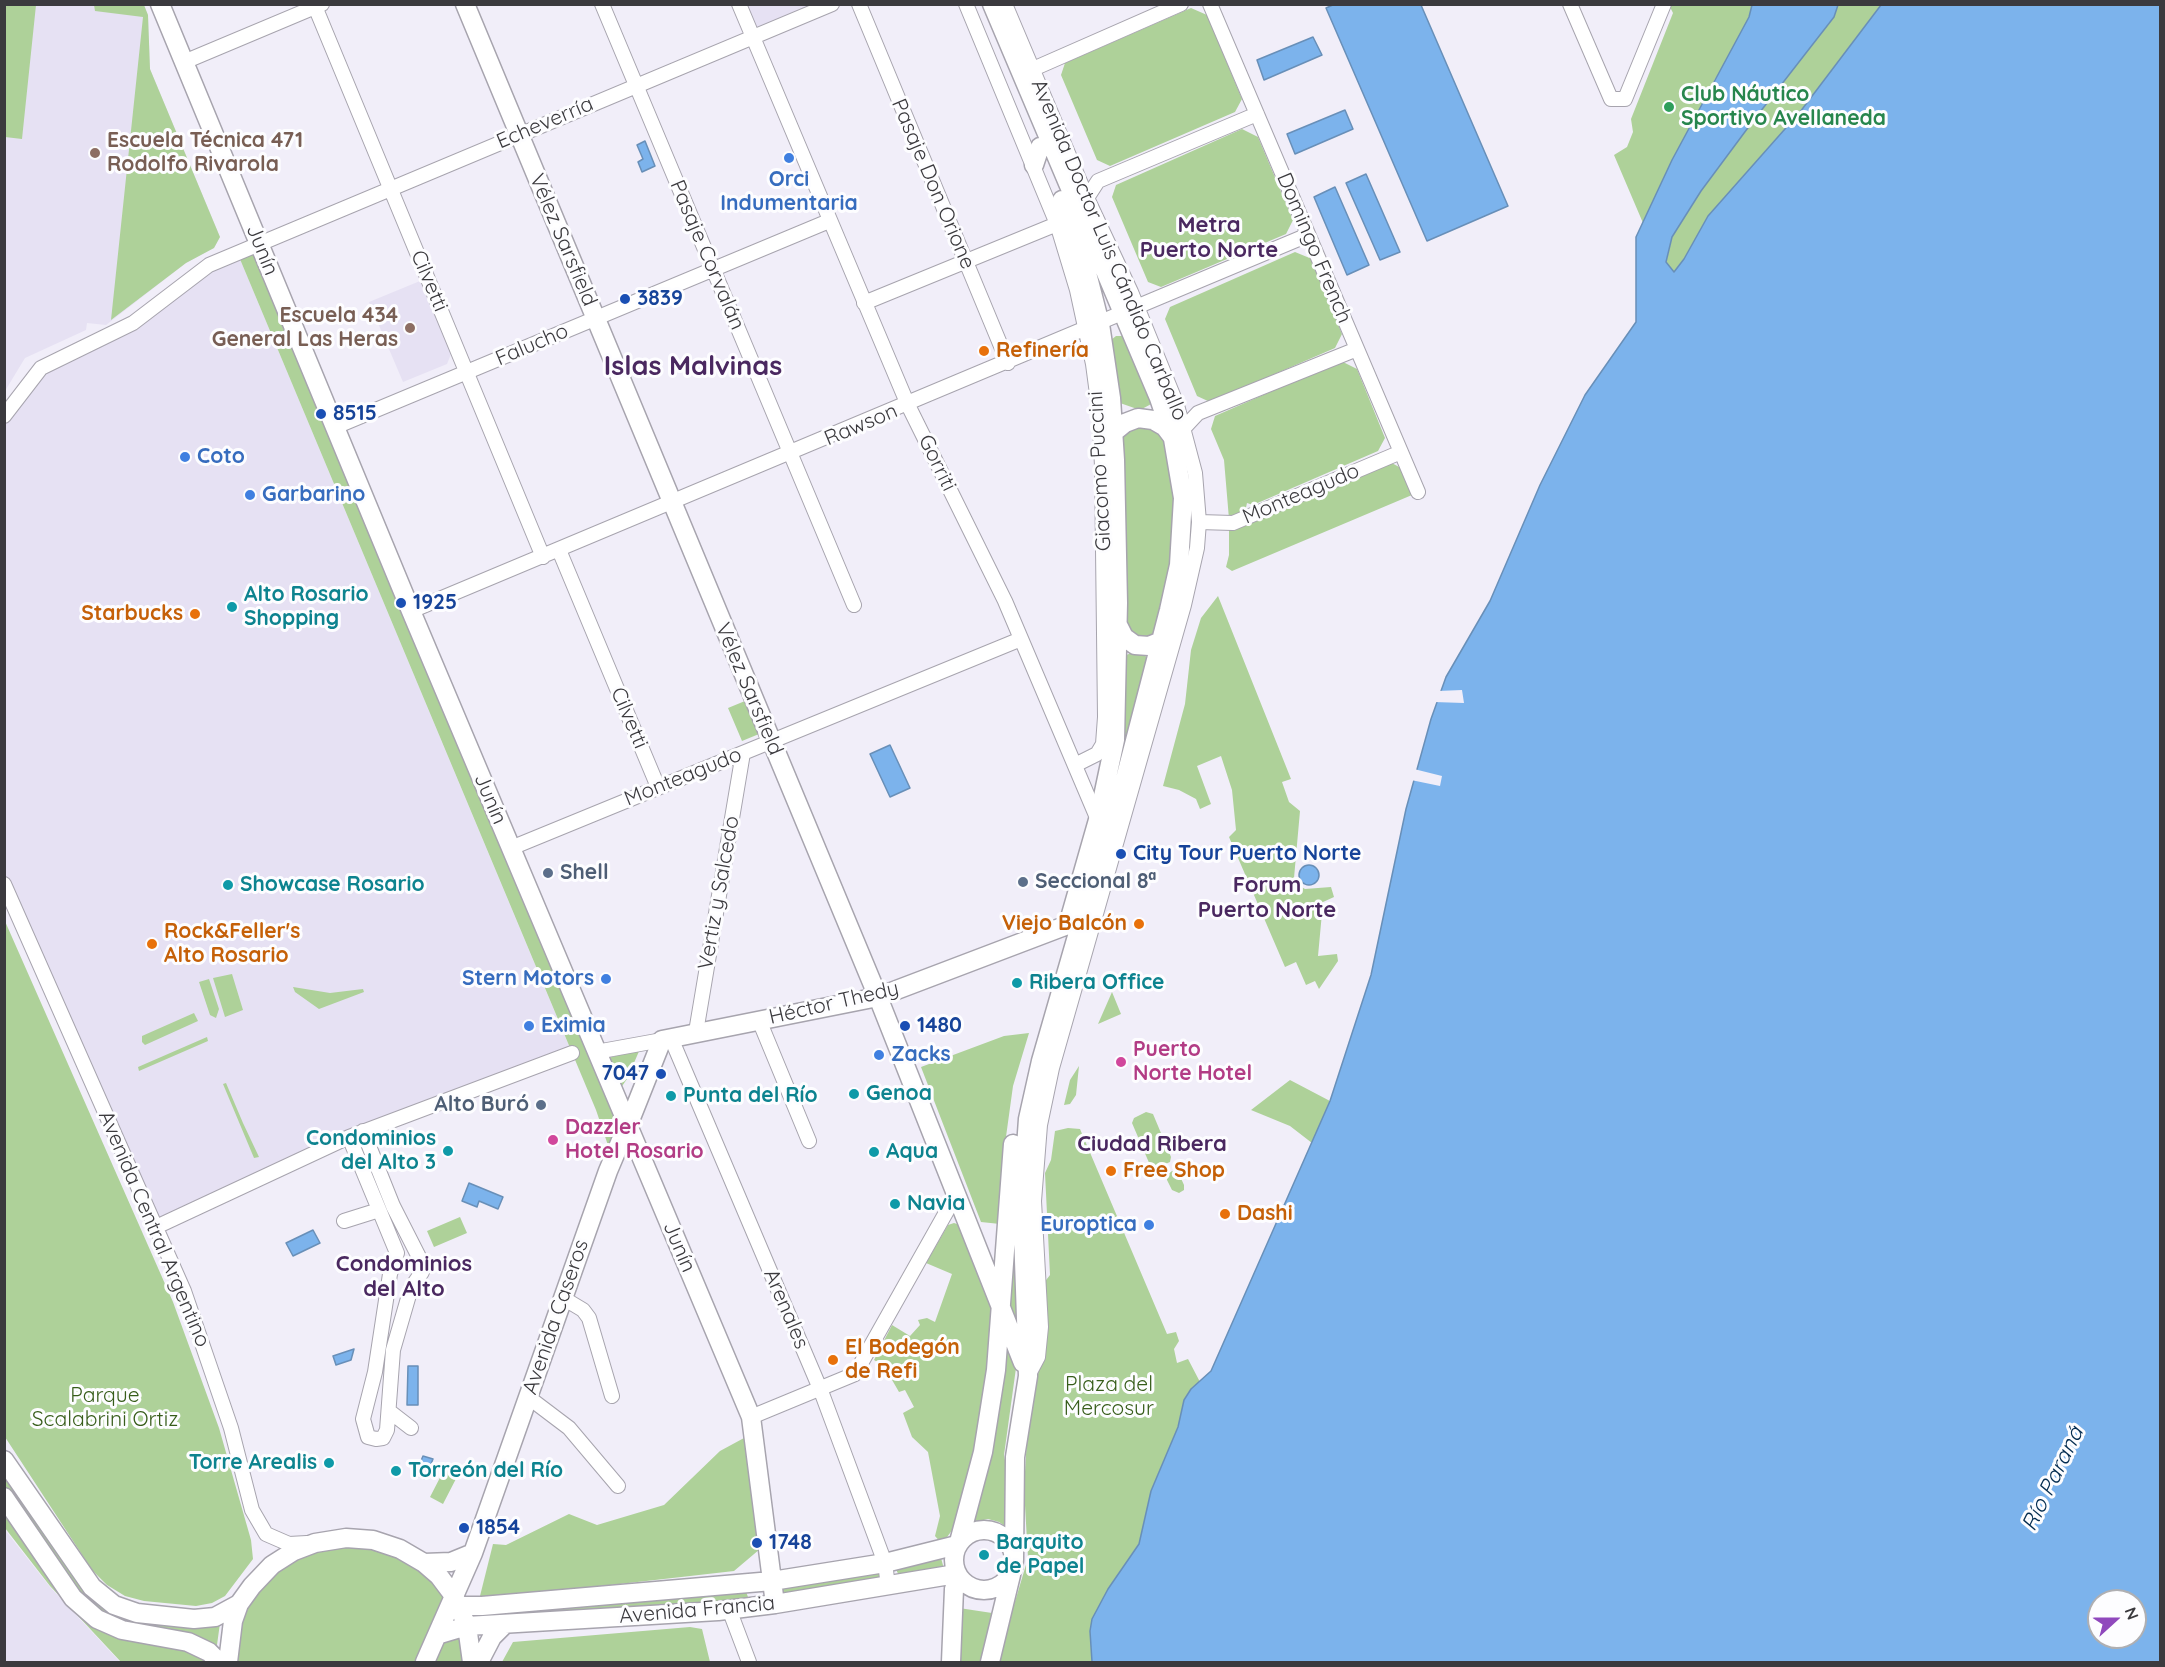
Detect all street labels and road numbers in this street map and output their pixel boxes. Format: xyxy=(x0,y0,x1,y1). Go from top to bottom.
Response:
street label: Avenida Doctor Luis Cándido Carballo xyxy=(1025,76,1193,424)
street label: Echeverría xyxy=(493,91,597,155)
street label: Pasaje Don Orione xyxy=(886,95,980,273)
street label: Domingo French xyxy=(1271,169,1357,327)
street label: Vélez Sarsfield xyxy=(524,170,602,310)
street label: Pasaje Corvalán xyxy=(664,176,750,334)
street label: Junín xyxy=(240,221,284,279)
street label: Cilvetti xyxy=(405,247,453,315)
street label: Falucho xyxy=(492,318,572,372)
street label: Giacomo Puccini xyxy=(1083,390,1117,552)
street label: Rawson xyxy=(821,398,901,452)
street label: Gorriti xyxy=(913,431,961,495)
street label: Monteagudo xyxy=(1239,458,1363,530)
street label: Vélez Sarsfield xyxy=(710,619,788,759)
street label: Cilvetti xyxy=(605,684,653,752)
street label: Monteagudo xyxy=(621,742,745,812)
street label: Junín xyxy=(468,770,512,828)
street label: Vertiz y Salcedo xyxy=(693,814,745,972)
street label: Héctor Thedy xyxy=(767,976,901,1030)
street label: Avenida Central Argentino xyxy=(93,1107,215,1351)
street label: Junín xyxy=(657,1218,701,1276)
street label: Avenida Caseros xyxy=(518,1236,594,1398)
street label: Arenales xyxy=(758,1265,814,1353)
street label: Avenida Francia xyxy=(618,1591,776,1629)

